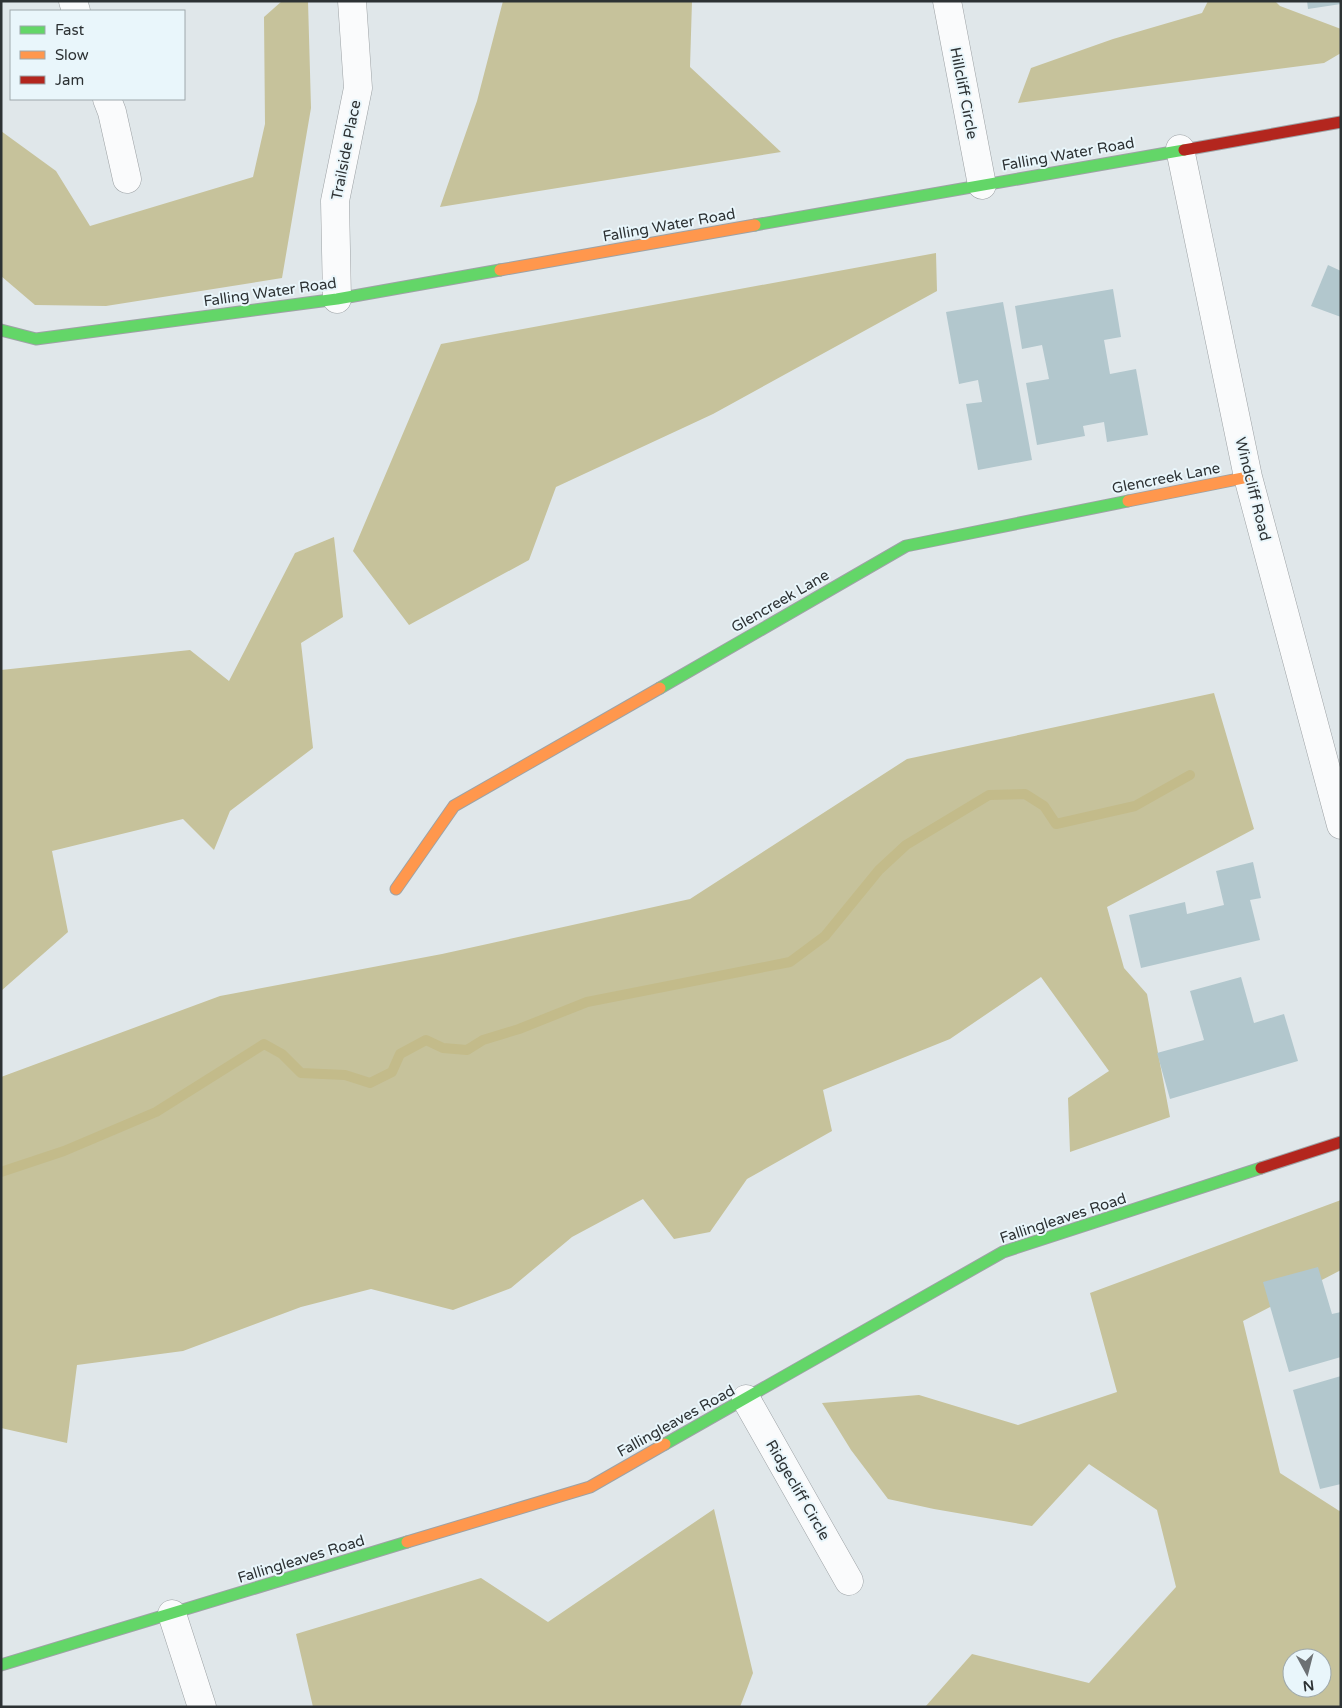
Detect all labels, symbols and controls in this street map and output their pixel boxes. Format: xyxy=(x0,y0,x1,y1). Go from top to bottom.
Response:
legend xyxy=(10,10,185,100)
text: Fast xyxy=(55,21,85,39)
text: Slow xyxy=(55,46,89,64)
street label: Hillcliff Circle xyxy=(946,46,982,140)
text: Jam xyxy=(55,71,84,89)
street label: Trailside Place xyxy=(328,99,364,201)
street label: Falling Water Road xyxy=(1000,133,1136,175)
street label: Falling Water Road xyxy=(601,204,737,246)
street label: Falling Water Road xyxy=(202,274,338,310)
street label: Windcliff Road xyxy=(1231,435,1275,543)
street label: Glencreek Lane xyxy=(1110,459,1222,497)
street label: Glencreek Lane xyxy=(728,566,832,636)
street label: Fallingleaves Road xyxy=(998,1189,1128,1247)
street label: Fallingleaves Road xyxy=(614,1381,738,1461)
street label: Ridgecliff Circle xyxy=(762,1437,834,1543)
street label: Fallingleaves Road xyxy=(235,1531,367,1587)
north arrow xyxy=(1282,1648,1332,1698)
text: N xyxy=(1302,1676,1315,1695)

